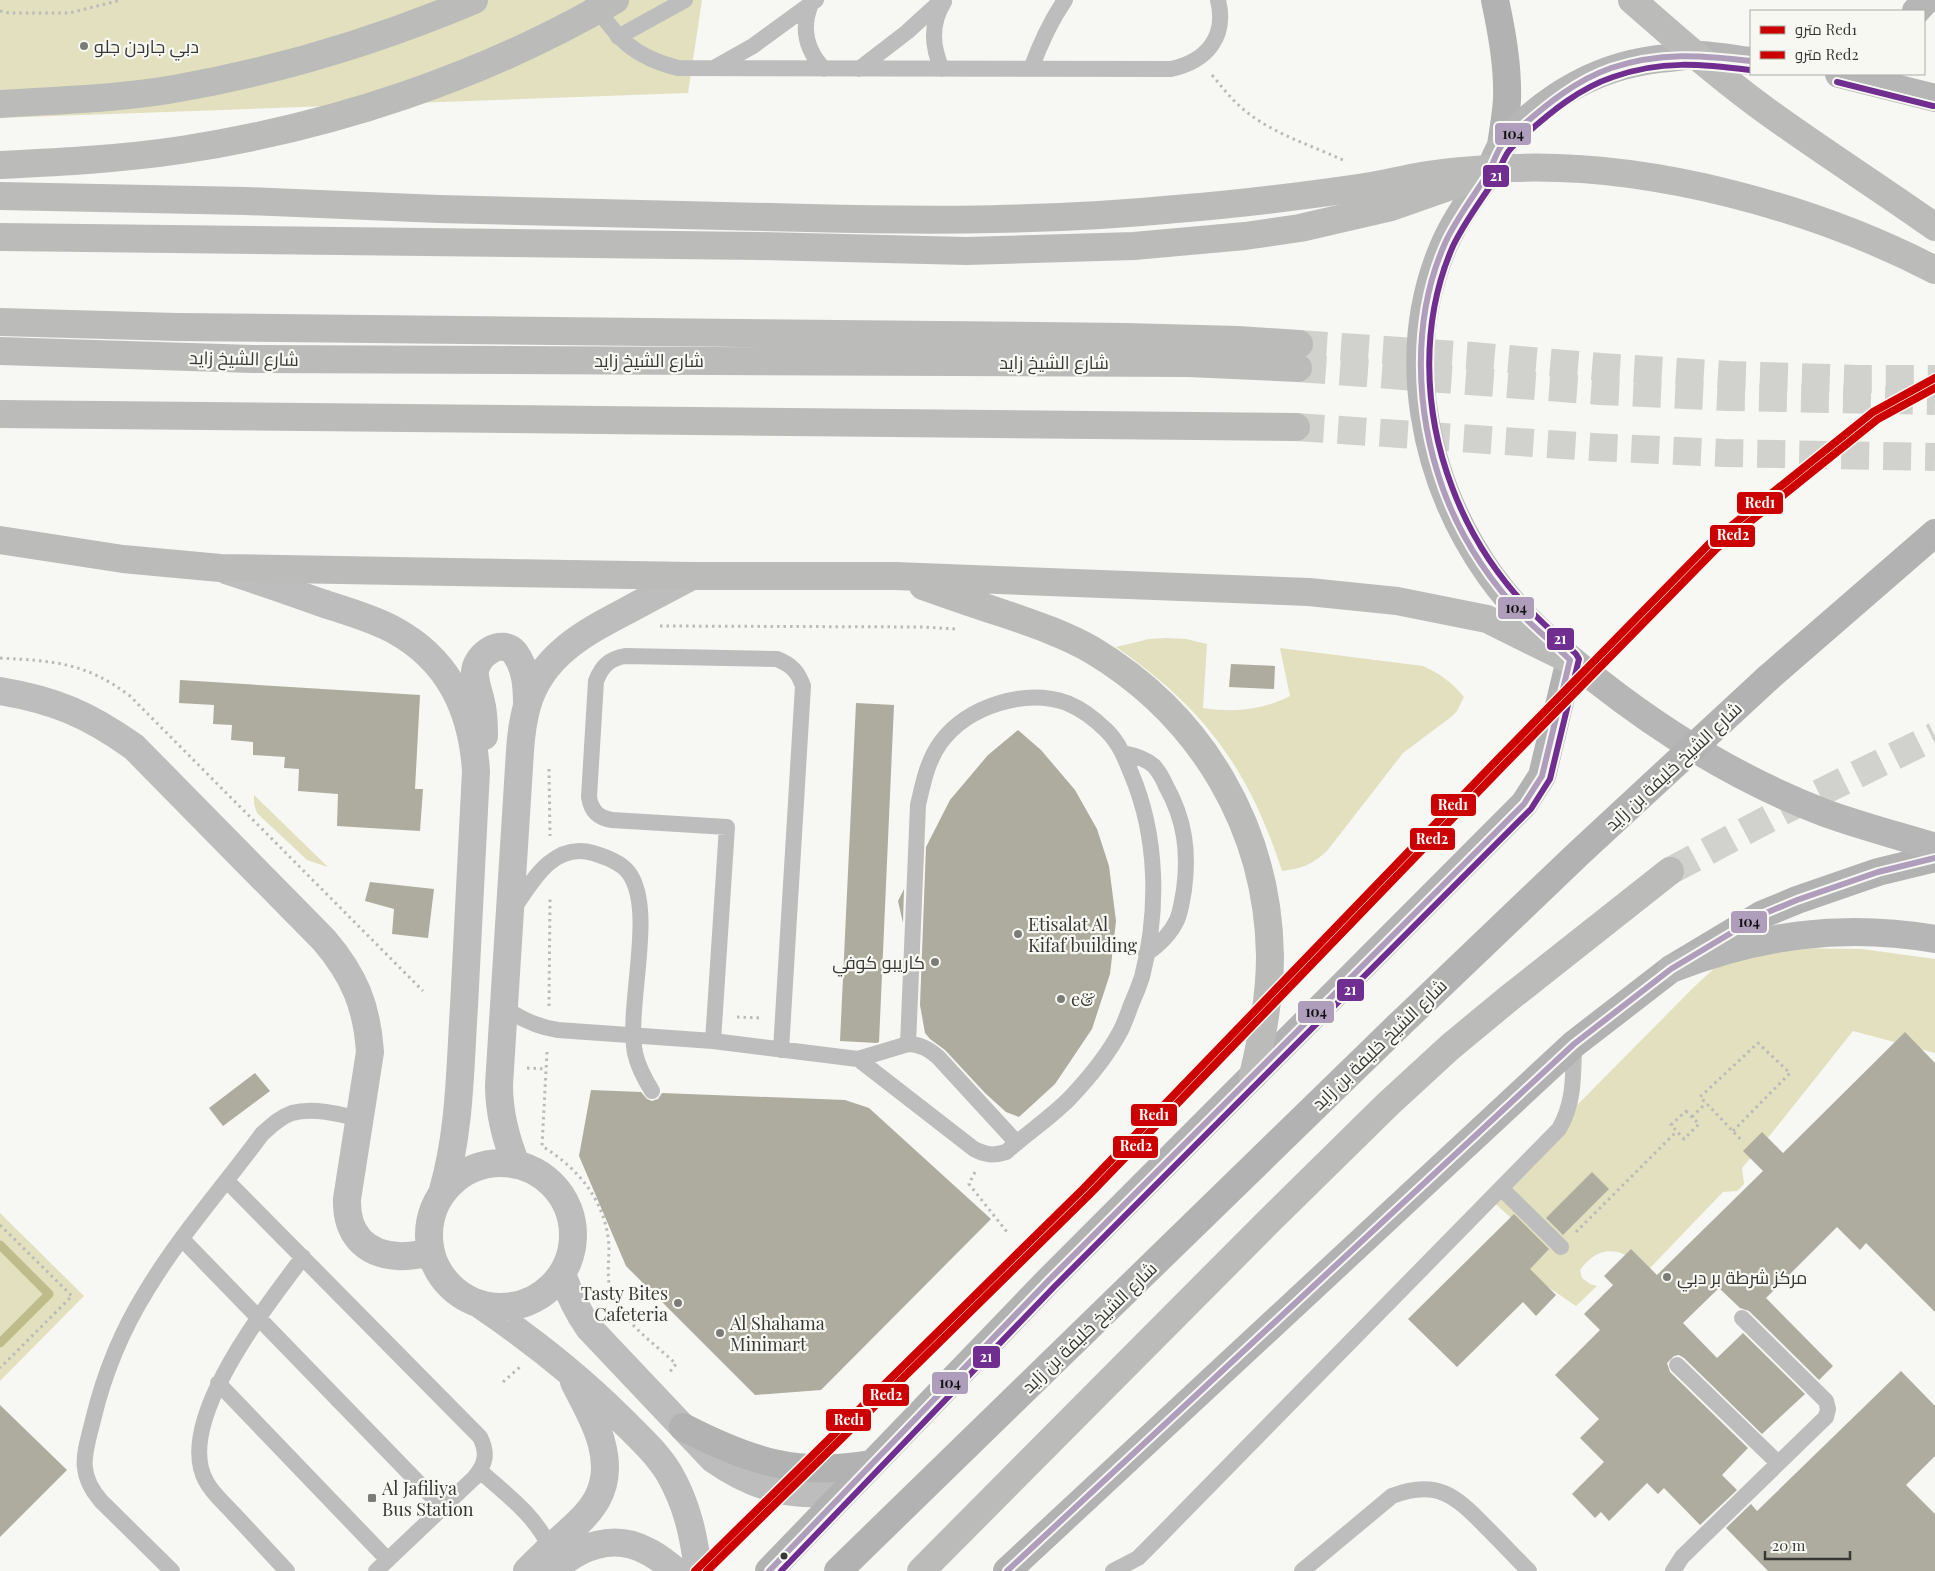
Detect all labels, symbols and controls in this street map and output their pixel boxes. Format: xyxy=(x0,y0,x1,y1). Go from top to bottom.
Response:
legend xyxy=(1750,10,1925,75)
text: مترو Red1 xyxy=(1795,19,1857,39)
place label: دبي جاردن جلو xyxy=(94,34,199,61)
marker: دبي جاردن جلو xyxy=(78,40,90,52)
text: مترو Red2 xyxy=(1795,44,1859,64)
line badge: 104 xyxy=(1494,122,1532,146)
text: 104 xyxy=(1502,124,1524,143)
line badge: 21 xyxy=(1482,164,1510,188)
text: 21 xyxy=(1490,166,1502,185)
street label: شارع الشيخ زايد xyxy=(189,345,299,372)
street label: شارع الشيخ زايد xyxy=(594,348,704,373)
street label: شارع الشيخ زايد xyxy=(999,350,1109,375)
line badge: Red1 xyxy=(1736,491,1784,515)
text: Red1 xyxy=(1745,493,1775,512)
line badge: Red2 xyxy=(1709,524,1756,548)
text: Red2 xyxy=(1717,525,1749,544)
line badge: 104 xyxy=(1497,596,1535,620)
text: 104 xyxy=(1505,598,1527,617)
line badge: 21 xyxy=(1546,627,1575,651)
text: 21 xyxy=(1554,629,1566,648)
street label: شارع الشيخ خليفة بن زايد xyxy=(1599,696,1747,836)
line badge: Red1 xyxy=(1430,793,1477,817)
text: Red1 xyxy=(1438,795,1468,814)
line badge: Red2 xyxy=(1409,827,1456,851)
text: Red2 xyxy=(1416,829,1448,848)
line badge: 104 xyxy=(1730,910,1768,934)
place label: Etisalat Al Kifaf building xyxy=(1028,912,1138,957)
text: 104 xyxy=(1738,912,1760,931)
marker: Etisalat Al Kifaf building xyxy=(1012,928,1024,940)
place label: كاريبو كوفي xyxy=(832,950,925,977)
marker: كاريبو كوفي xyxy=(929,956,941,968)
street label: شارع الشيخ خليفة بن زايد xyxy=(1306,973,1452,1115)
line badge: 21 xyxy=(1336,978,1365,1002)
text: 21 xyxy=(1344,980,1356,999)
place label: e& xyxy=(1071,987,1095,1011)
marker: e& xyxy=(1055,993,1067,1005)
line badge: 104 xyxy=(1297,1000,1335,1024)
text: 104 xyxy=(1305,1002,1327,1021)
line badge: Red1 xyxy=(1130,1103,1178,1127)
text: Red1 xyxy=(1139,1105,1169,1124)
line badge: Red2 xyxy=(1112,1135,1159,1159)
text: Red2 xyxy=(1120,1136,1152,1155)
street label: شارع الشيخ خليفة بن زايد xyxy=(1016,1256,1162,1398)
place label: مركز شرطة بر دبي xyxy=(1677,1265,1807,1292)
marker: مركز شرطة بر دبي xyxy=(1661,1271,1673,1283)
place label: Tasty Bites Cafeteria xyxy=(581,1281,668,1326)
marker: Tasty Bites Cafeteria xyxy=(672,1297,684,1309)
place label: Al Shahama Minimart xyxy=(729,1311,825,1356)
marker: Al Shahama Minimart xyxy=(714,1327,726,1339)
line badge: 21 xyxy=(972,1345,1001,1369)
text: 21 xyxy=(980,1347,992,1366)
line badge: 104 xyxy=(931,1371,969,1395)
text: 104 xyxy=(939,1373,961,1392)
line badge: Red2 xyxy=(862,1383,910,1407)
text: Red2 xyxy=(870,1385,902,1404)
line badge: Red1 xyxy=(825,1408,872,1432)
text: Red1 xyxy=(834,1410,864,1429)
place label: Al Jafiliya Bus Station xyxy=(381,1476,474,1521)
marker: Al Jafiliya Bus Station xyxy=(366,1492,378,1504)
scale bar xyxy=(1765,1528,1850,1560)
text: 20 m xyxy=(1772,1535,1806,1555)
unlabelled marker xyxy=(779,1551,789,1561)

